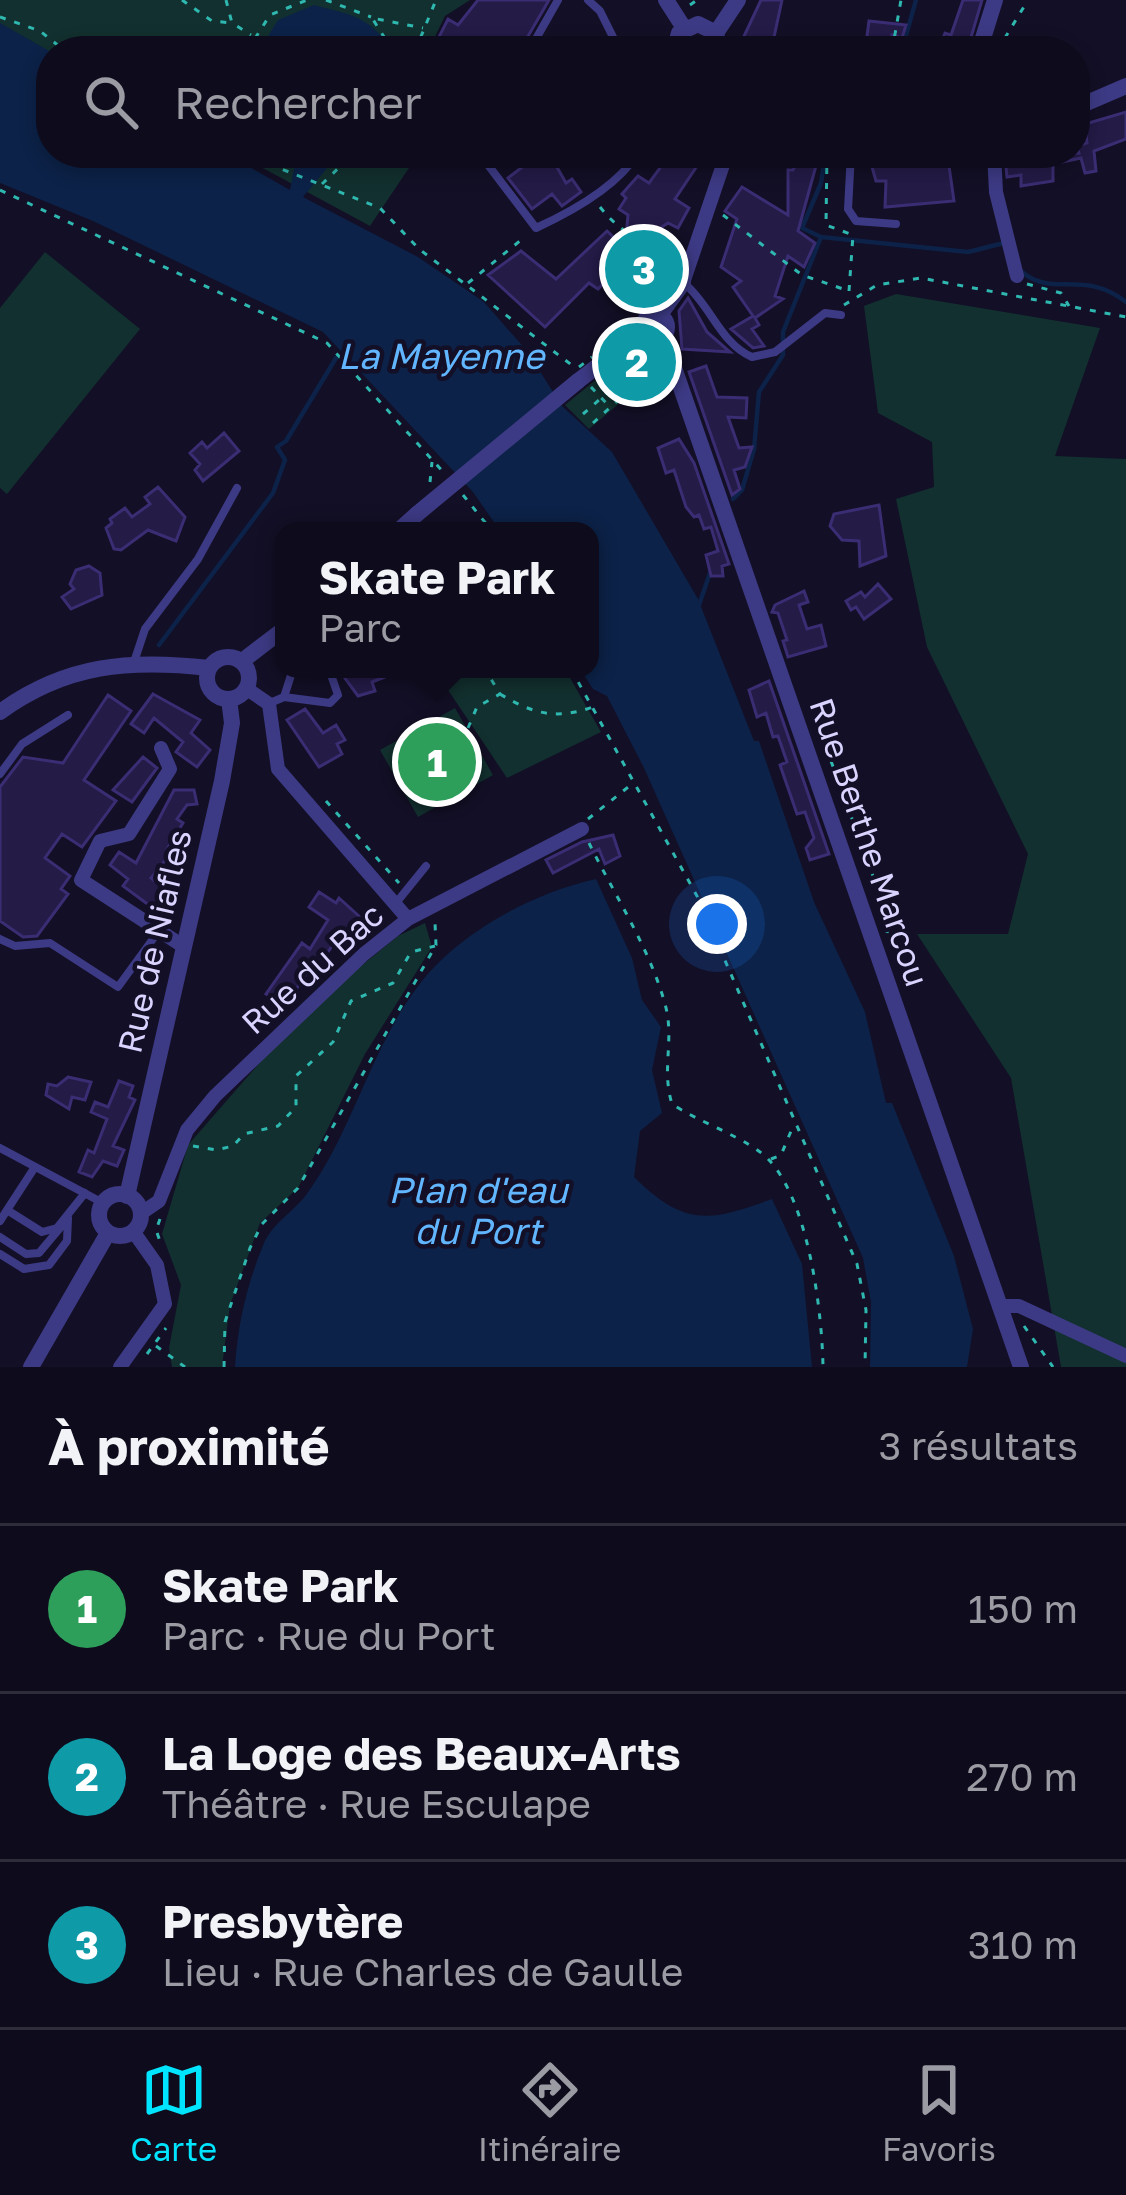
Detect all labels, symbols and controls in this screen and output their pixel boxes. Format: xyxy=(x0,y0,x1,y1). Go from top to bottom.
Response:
search box xyxy=(36,36,1090,168)
icon: search xyxy=(78,69,144,135)
text: Rechercher xyxy=(174,75,422,129)
pin: 3 xyxy=(605,224,683,314)
pin: 2 xyxy=(598,317,676,407)
water label: La Mayenne xyxy=(338,334,546,377)
popup xyxy=(275,522,599,678)
text: Skate Park xyxy=(319,550,555,604)
text: Parc xyxy=(319,604,402,651)
street label: Rue Berthe Marcou xyxy=(802,693,938,991)
pin: 1 xyxy=(398,717,476,807)
street label: Rue de Niafles xyxy=(109,825,199,1057)
street label: Rue du Bac xyxy=(233,894,391,1042)
your location xyxy=(687,894,747,954)
water label: Plan d'eau du Port xyxy=(388,1168,570,1252)
text: À proximité xyxy=(48,1415,330,1476)
text: 3 résultats xyxy=(879,1422,1078,1469)
text: Skate Park xyxy=(162,1558,399,1612)
text: 1 xyxy=(77,1585,97,1632)
text: 150 m xyxy=(968,1585,1078,1632)
text: Parc · Rue du Port xyxy=(162,1612,496,1659)
text: La Loge des Beaux-Arts xyxy=(162,1726,681,1780)
text: 2 xyxy=(75,1753,99,1800)
text: 270 m xyxy=(966,1753,1078,1800)
text: Théâtre · Rue Esculape xyxy=(162,1780,591,1827)
text: Presbytère xyxy=(162,1894,403,1948)
text: 3 xyxy=(75,1921,99,1968)
text: 310 m xyxy=(968,1921,1078,1968)
text: Lieu · Rue Charles de Gaulle xyxy=(162,1948,683,1995)
tab: Carte xyxy=(130,2057,217,2168)
tab: Itinéraire xyxy=(478,2057,621,2168)
tab: Favoris xyxy=(882,2057,996,2168)

